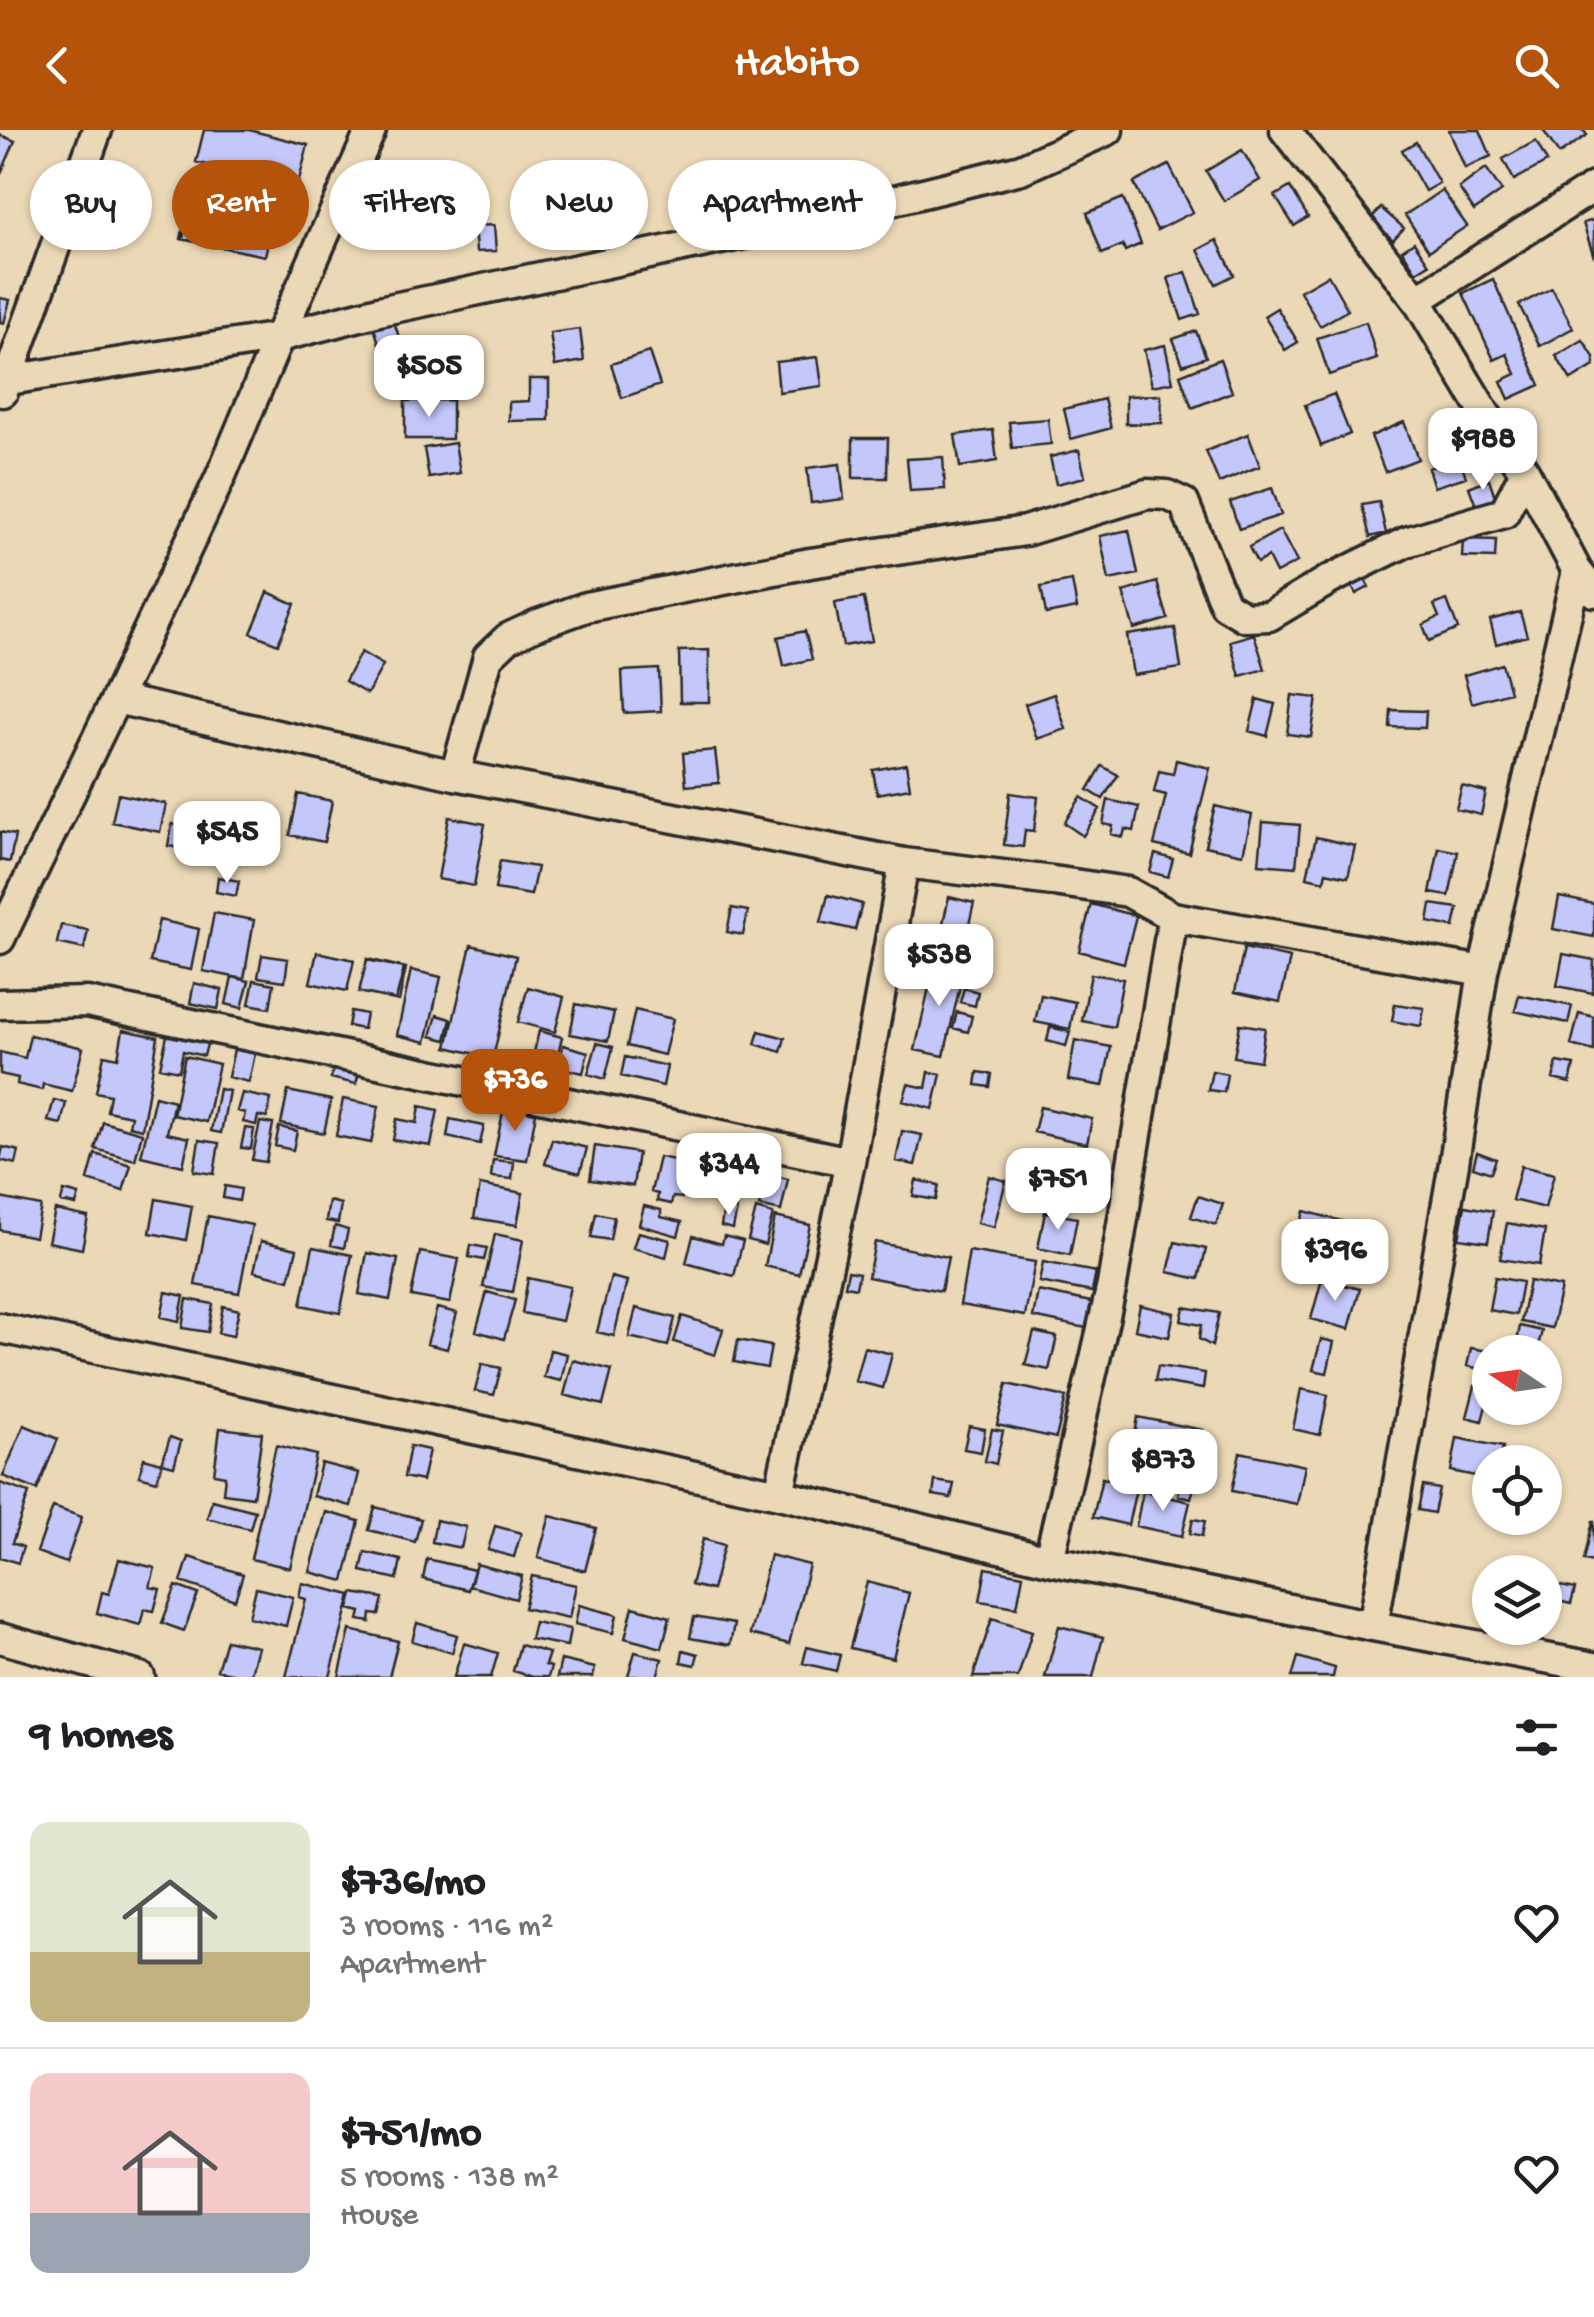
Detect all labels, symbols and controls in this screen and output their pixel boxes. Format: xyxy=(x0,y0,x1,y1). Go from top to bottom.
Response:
icon: back xyxy=(30,38,85,93)
icon: search xyxy=(1509,38,1564,93)
text: Habito xyxy=(734,39,860,92)
chip: Buy xyxy=(30,160,152,250)
chip: Rent xyxy=(172,160,309,250)
chip: Filters xyxy=(329,160,490,250)
chip: New xyxy=(510,160,648,250)
chip: Apartment xyxy=(668,160,896,250)
pin: $505 xyxy=(370,335,488,420)
text: $505 xyxy=(396,348,462,386)
pin: $988 xyxy=(1424,408,1542,493)
text: $988 xyxy=(1450,421,1516,459)
pin: $545 xyxy=(168,801,286,886)
text: $545 xyxy=(195,814,259,852)
pin: $538 xyxy=(880,924,998,1009)
text: $538 xyxy=(906,937,972,975)
pin: $736 xyxy=(456,1049,574,1134)
text: $736 xyxy=(483,1062,547,1100)
pin: $344 xyxy=(670,1133,788,1218)
text: $344 xyxy=(698,1146,760,1184)
pin: $751 xyxy=(999,1148,1117,1233)
text: $751 xyxy=(1028,1161,1088,1199)
pin: $396 xyxy=(1276,1219,1394,1304)
text: $396 xyxy=(1303,1232,1367,1270)
north arrow xyxy=(1472,1335,1562,1425)
map controls xyxy=(1472,1335,1562,1645)
pin: $873 xyxy=(1104,1429,1222,1514)
text: $873 xyxy=(1130,1442,1196,1480)
button: locate xyxy=(1472,1445,1562,1535)
button: layers xyxy=(1472,1555,1562,1645)
icon: filters xyxy=(1509,1710,1564,1765)
text: 9 homes xyxy=(30,1713,172,1762)
text: $736/mo xyxy=(340,1860,486,1909)
icon: home xyxy=(110,1862,230,1982)
icon: heart xyxy=(1509,1895,1564,1950)
text: 3 rooms · 116 m² xyxy=(340,1909,553,1947)
text: Apartment xyxy=(340,1947,484,1985)
text: $751/mo xyxy=(340,2111,481,2160)
icon: home xyxy=(110,2113,230,2233)
icon: heart xyxy=(1509,2146,1564,2201)
text: 5 rooms · 138 m² xyxy=(340,2160,559,2198)
text: House xyxy=(340,2198,418,2236)

